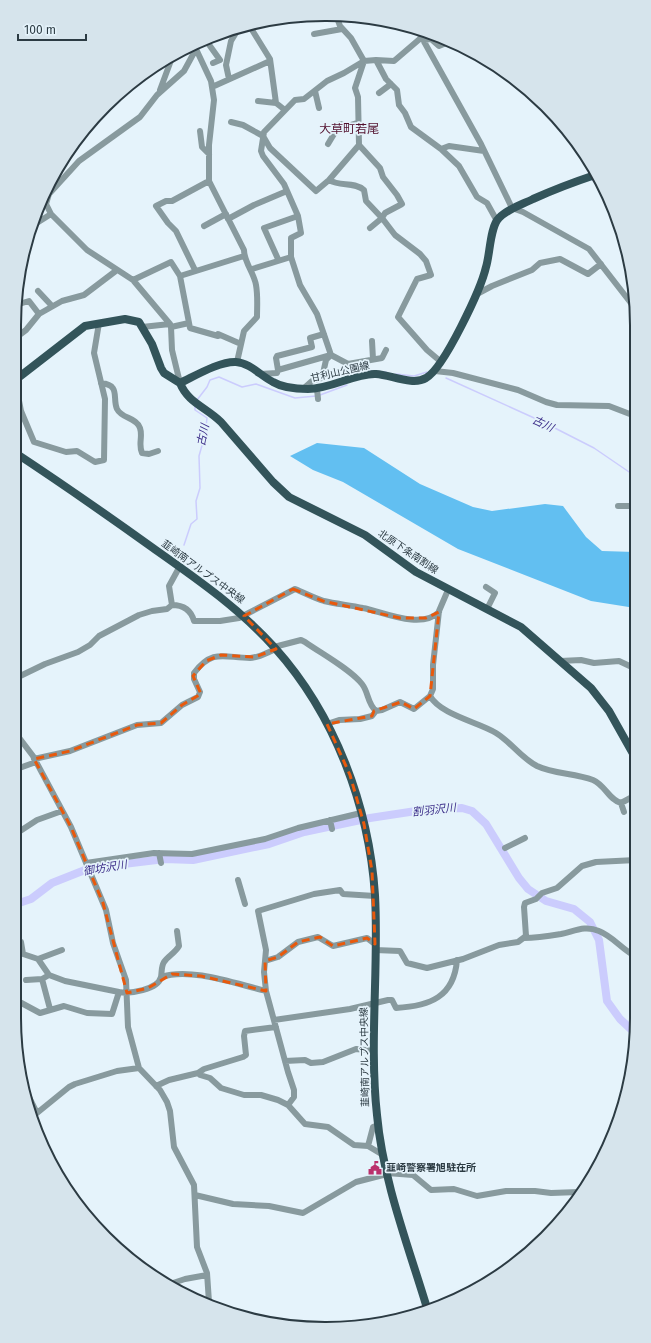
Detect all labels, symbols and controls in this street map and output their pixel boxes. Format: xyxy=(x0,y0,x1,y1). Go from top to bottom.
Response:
scale bar xyxy=(18,16,86,42)
text: 100 m xyxy=(24,23,56,37)
district label: 大草町若尾 xyxy=(319,122,379,136)
street label: 甘利山公園線 xyxy=(309,359,371,385)
water label: 古川 xyxy=(530,413,557,435)
water label: 古川 xyxy=(194,422,212,447)
street label: 北原下条南割線 xyxy=(376,527,440,577)
street label: 韮崎南アルプス中央線 xyxy=(159,538,247,606)
water label: 割羽沢川 xyxy=(411,801,458,819)
water label: 御坊沢川 xyxy=(82,858,129,878)
street label: 韮崎南アルプス中央線 xyxy=(358,1007,372,1107)
public building icon: 韮崎警察署旭駐在所 xyxy=(367,1160,383,1176)
place label: 韮崎警察署旭駐在所 xyxy=(386,1162,476,1174)

